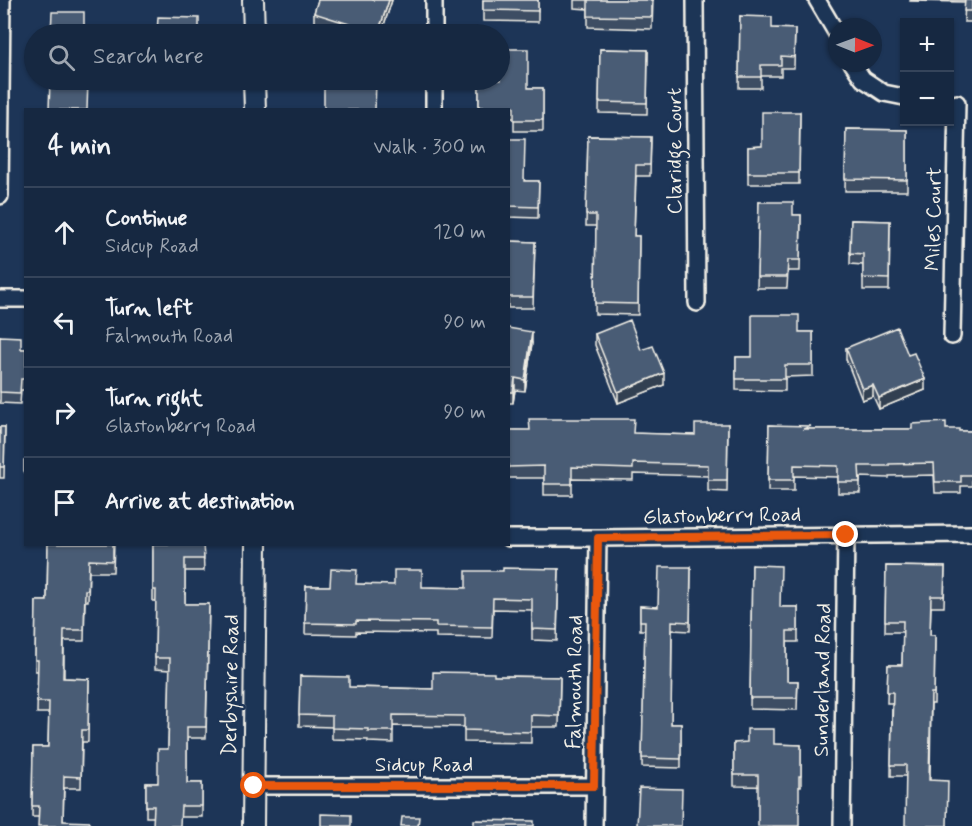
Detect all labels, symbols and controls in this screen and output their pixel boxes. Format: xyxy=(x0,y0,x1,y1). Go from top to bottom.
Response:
north arrow xyxy=(828,18,882,72)
map controls xyxy=(900,18,954,126)
button: + xyxy=(900,18,954,72)
search box xyxy=(24,24,510,90)
icon: search xyxy=(45,41,78,74)
text: Search here xyxy=(93,43,204,71)
button: − xyxy=(900,72,954,126)
street label: Claridge Court xyxy=(661,87,691,214)
text: 4 min xyxy=(48,130,111,164)
text: Walk · 300 m xyxy=(374,134,486,161)
street label: Miles Court xyxy=(919,167,949,271)
text: Continue xyxy=(105,205,187,233)
icon: ahead xyxy=(48,216,81,249)
text: 120 m xyxy=(433,219,486,246)
text: Sidcup Road xyxy=(105,233,199,260)
text: Turn left xyxy=(105,295,193,323)
icon: left xyxy=(48,306,81,339)
text: 90 m xyxy=(443,309,486,336)
text: Falmouth Road xyxy=(105,323,233,350)
text: Turn right xyxy=(105,385,203,413)
icon: right xyxy=(48,396,81,429)
text: 90 m xyxy=(443,399,486,426)
text: Glastonberry Road xyxy=(105,413,256,440)
icon: arrive xyxy=(48,486,81,519)
text: Arrive at destination xyxy=(105,488,295,516)
street label: Glastonberry Road xyxy=(643,501,801,531)
route end xyxy=(832,521,858,547)
street label: Sunderland Road xyxy=(808,603,838,757)
street label: Derbyshire Road xyxy=(216,614,246,756)
street label: Falmouth Road xyxy=(560,615,590,749)
street label: Sidcup Road xyxy=(375,751,473,779)
route start xyxy=(240,772,266,798)

